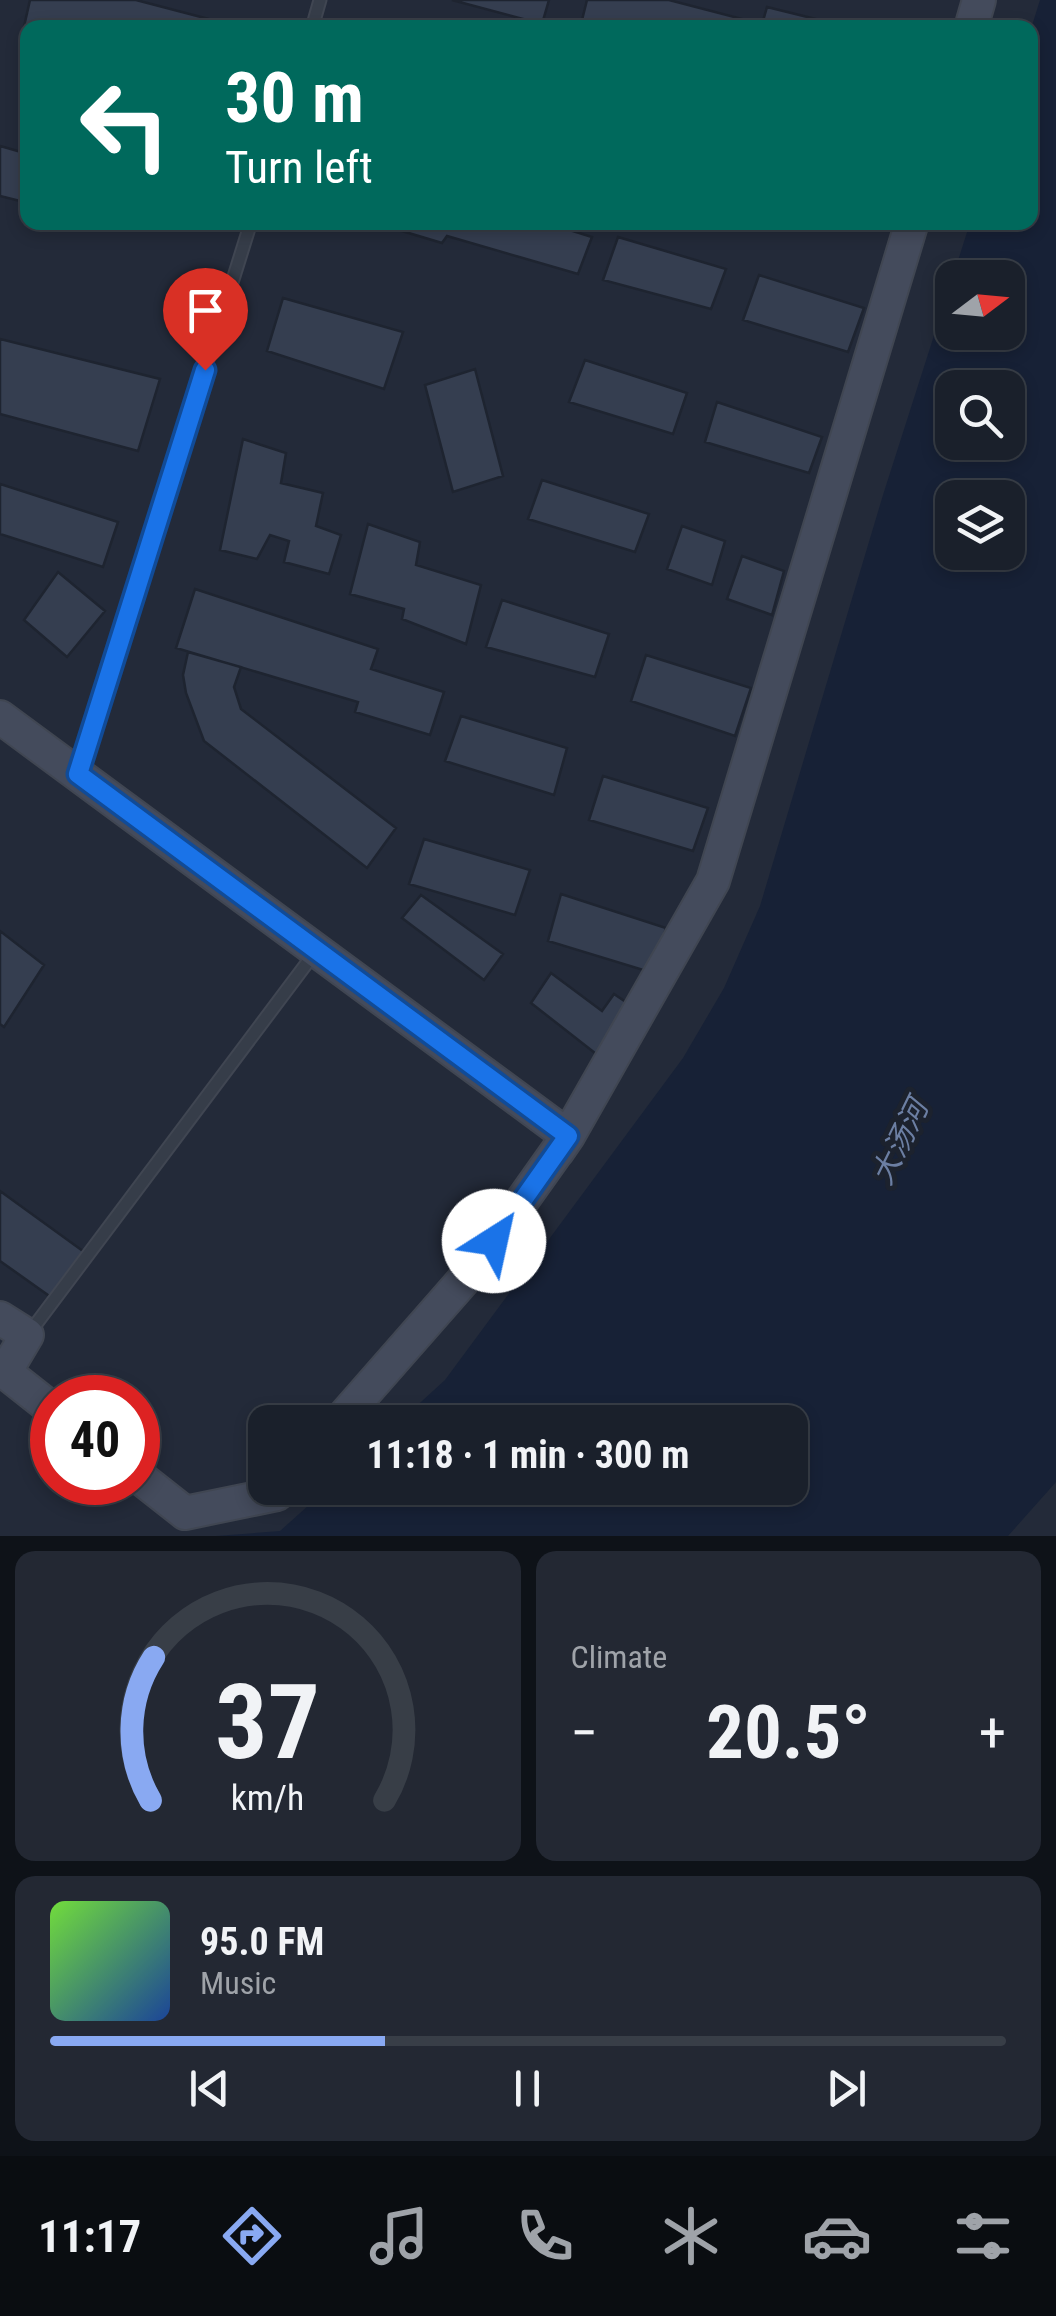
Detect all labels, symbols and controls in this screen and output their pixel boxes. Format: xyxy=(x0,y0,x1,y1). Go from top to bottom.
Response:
text: 30 m xyxy=(225,57,364,139)
icon: left xyxy=(60,60,190,190)
text: Turn left xyxy=(225,141,373,194)
north arrow xyxy=(935,260,1025,350)
map controls xyxy=(935,260,1025,570)
pin xyxy=(163,268,248,371)
icon: arrive xyxy=(178,283,233,338)
button: search xyxy=(935,370,1025,460)
button: layers xyxy=(935,480,1025,570)
water label: 大汤河 xyxy=(864,1089,937,1190)
position arrow xyxy=(442,1189,546,1293)
speed limit sign: 40 xyxy=(30,1375,160,1505)
text: 11:18 · 1 min · 300 m xyxy=(367,1433,689,1477)
text: Climate xyxy=(571,1638,667,1676)
text: 37 xyxy=(215,1662,320,1783)
text: 20.5° xyxy=(706,1688,871,1776)
text: − xyxy=(571,1701,598,1765)
text: + xyxy=(979,1701,1006,1765)
text: km/h xyxy=(231,1777,305,1819)
text: 95.0 FM xyxy=(200,1920,324,1964)
text: Music xyxy=(200,1964,276,2002)
icon: previous xyxy=(182,2061,237,2116)
icon: pause xyxy=(500,2061,555,2116)
icon: next xyxy=(819,2061,874,2116)
icon: directions xyxy=(217,2201,287,2271)
icon: music xyxy=(364,2201,434,2271)
icon: phone xyxy=(510,2201,580,2271)
icon: climate xyxy=(656,2201,726,2271)
icon: car xyxy=(802,2201,872,2271)
icon: filters xyxy=(948,2201,1018,2271)
text: 11:17 xyxy=(38,2210,141,2263)

